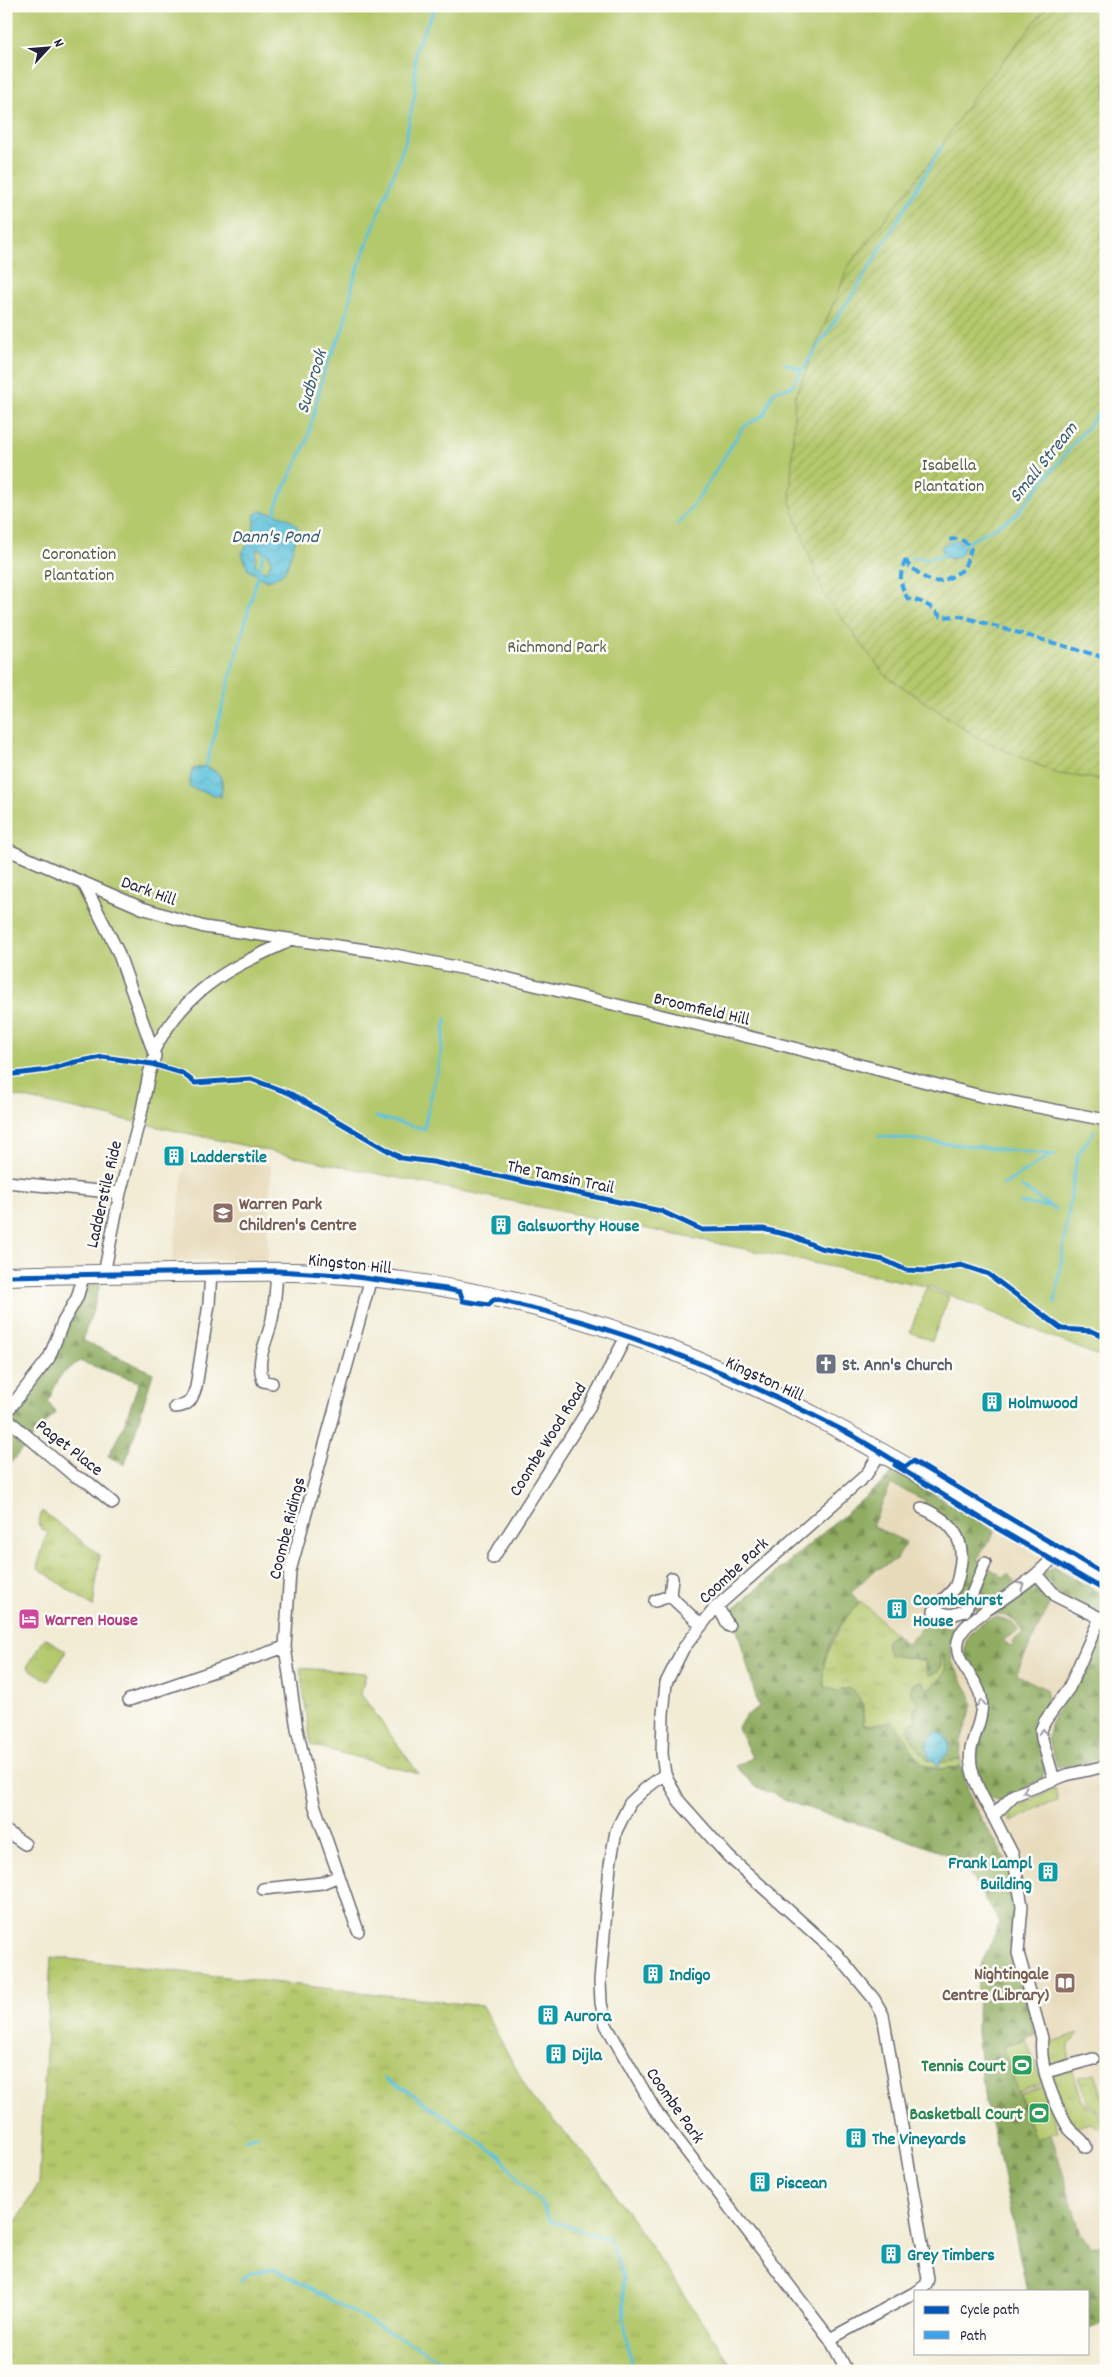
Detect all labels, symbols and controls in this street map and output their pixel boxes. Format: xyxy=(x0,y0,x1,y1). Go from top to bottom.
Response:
north arrow xyxy=(22,22,72,72)
text: N xyxy=(47,36,68,51)
water label: Sudbrook xyxy=(291,345,336,417)
water label: Small Stream xyxy=(1004,416,1086,509)
park label: Isabella Plantation xyxy=(914,454,984,500)
water label: Dann's Pond xyxy=(231,525,321,552)
park label: Coronation Plantation xyxy=(42,543,116,589)
park label: Richmond Park xyxy=(507,636,607,661)
street label: Dark Hill xyxy=(117,871,180,914)
street label: Broomfield Hill xyxy=(651,987,753,1034)
street label: Ladderstile Ride xyxy=(81,1138,130,1251)
building icon: Ladderstile xyxy=(162,1144,186,1168)
place label: Ladderstile xyxy=(190,1146,267,1171)
street label: The Tamsin Trail xyxy=(505,1155,617,1202)
place label: Warren Park Children's Centre xyxy=(239,1193,357,1239)
school or university icon: Warren Park Children's Centre xyxy=(211,1201,235,1225)
building icon: Galsworthy House xyxy=(489,1213,513,1237)
place label: Galsworthy House xyxy=(517,1215,640,1240)
street label: Kingston Hill xyxy=(307,1249,393,1282)
street label: Kingston Hill xyxy=(721,1351,808,1410)
church icon: St. Ann's Church xyxy=(814,1352,838,1376)
place label: St. Ann's Church xyxy=(842,1354,952,1379)
street label: Coombe Wood Road xyxy=(504,1379,594,1502)
building icon: Holmwood xyxy=(980,1390,1004,1414)
place label: Holmwood xyxy=(1008,1392,1078,1417)
street label: Paget Place xyxy=(30,1415,107,1483)
street label: Coombe Ridings xyxy=(264,1475,313,1582)
street label: Coombe Park xyxy=(694,1533,775,1611)
one-way arrow xyxy=(1015,1582,1024,1592)
place label: Coombehurst House xyxy=(913,1589,1003,1635)
building icon: Coombehurst House xyxy=(885,1597,909,1621)
hotel icon: Warren House xyxy=(17,1607,41,1631)
place label: Warren House xyxy=(45,1609,138,1634)
one-way arrow xyxy=(976,1698,987,1706)
one-way arrow xyxy=(1037,1728,1048,1736)
one-way arrow xyxy=(1022,1784,1031,1795)
place label: Frank Lampl Building xyxy=(948,1852,1033,1898)
building icon: Frank Lampl Building xyxy=(1036,1860,1060,1884)
building icon: Indigo xyxy=(641,1962,665,1986)
place label: Nightingale Centre (Library) xyxy=(942,1963,1049,2009)
place label: Indigo xyxy=(669,1964,711,1989)
library icon: Nightingale Centre (Library) xyxy=(1053,1971,1077,1995)
building icon: Aurora xyxy=(536,2003,560,2027)
place label: Aurora xyxy=(564,2005,612,2030)
building icon: Dijla xyxy=(544,2042,568,2066)
place label: Dijla xyxy=(572,2044,603,2069)
sports icon: Tennis Court xyxy=(1010,2053,1034,2077)
place label: Tennis Court xyxy=(921,2055,1006,2080)
street label: Coombe Park xyxy=(639,2063,709,2150)
sports icon: Basketball Court xyxy=(1027,2101,1051,2125)
place label: Basketball Court xyxy=(910,2103,1023,2128)
building icon: The Vineyards xyxy=(844,2126,868,2150)
place label: The Vineyards xyxy=(872,2128,967,2153)
building icon: Piscean xyxy=(748,2170,772,2194)
place label: Piscean xyxy=(776,2172,827,2197)
building icon: Grey Timbers xyxy=(879,2242,903,2266)
place label: Grey Timbers xyxy=(907,2244,995,2269)
legend xyxy=(914,2290,1090,2354)
text: Cycle path xyxy=(960,2300,1020,2322)
text: Path xyxy=(960,2326,986,2348)

